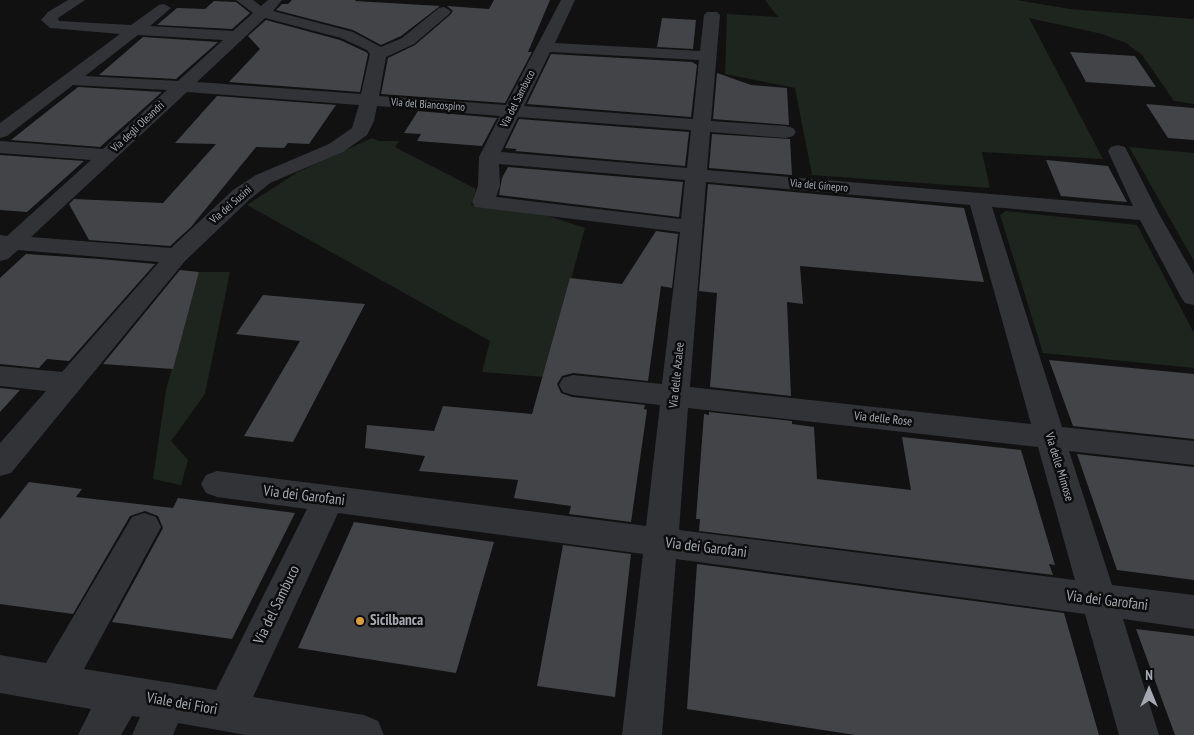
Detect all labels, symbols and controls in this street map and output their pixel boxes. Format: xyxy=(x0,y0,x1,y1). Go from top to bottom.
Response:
street label: Via del Sambuco xyxy=(498,68,538,130)
street label: Via del Biancospino xyxy=(391,96,465,114)
street label: Via degli Oleandri xyxy=(109,99,167,155)
street label: Via del Ginepro xyxy=(789,177,849,195)
street label: Via dei Susini xyxy=(207,183,255,227)
street label: Via delle Azalee xyxy=(666,341,688,409)
street label: Via delle Rose xyxy=(853,409,913,429)
street label: Via delle Mimose xyxy=(1042,431,1076,503)
street label: Via dei Garofani xyxy=(262,482,346,510)
street label: Via dei Garofani xyxy=(664,534,748,562)
street label: Via del Sambuco xyxy=(250,563,304,647)
street label: Via dei Garofani xyxy=(1065,587,1149,615)
place label: Sicilbanca xyxy=(370,612,423,630)
marker: Sicilbanca xyxy=(354,615,366,627)
north arrow xyxy=(1124,665,1174,715)
text: N xyxy=(1145,666,1153,684)
street label: Viale dei Fiori xyxy=(145,689,219,719)

